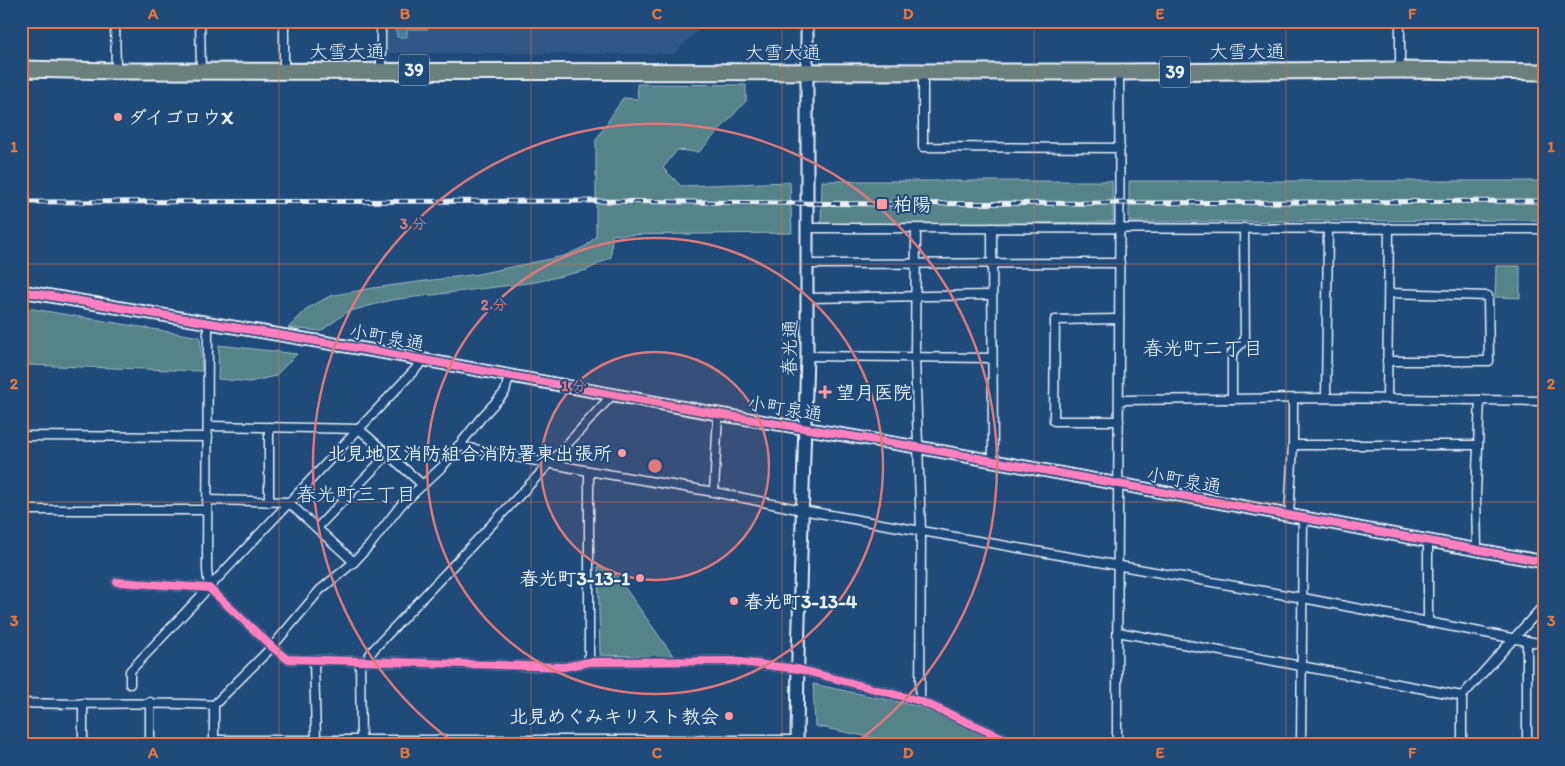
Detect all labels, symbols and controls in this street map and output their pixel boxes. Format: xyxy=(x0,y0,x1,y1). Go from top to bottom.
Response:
text: A xyxy=(147,4,159,23)
text: B xyxy=(400,4,411,23)
text: C xyxy=(652,4,663,23)
text: D xyxy=(903,4,914,23)
text: E xyxy=(1156,4,1165,23)
text: F xyxy=(1408,4,1417,23)
street label: 大雪大通 xyxy=(309,40,385,63)
street label: 大雪大通 xyxy=(1209,40,1285,63)
street label: 大雪大通 xyxy=(745,41,821,64)
road number: 39 xyxy=(399,54,429,86)
road number: 39 xyxy=(1160,56,1190,88)
place label: ダイゴロウX xyxy=(128,106,234,129)
marker: ダイゴロウX xyxy=(112,111,124,123)
text: 1 xyxy=(10,137,18,156)
text: 1 xyxy=(1547,137,1555,156)
place label: 柏陽 xyxy=(893,193,931,216)
marker: 柏陽 xyxy=(875,197,889,211)
text: 3 分 xyxy=(400,215,426,233)
text: 2 分 xyxy=(481,296,507,314)
street label: 春光通 xyxy=(778,319,801,377)
street label: 小町泉通 xyxy=(347,320,426,355)
district label: 春光町二丁目 xyxy=(1143,336,1263,360)
text: 2 xyxy=(10,374,19,393)
text: 2 xyxy=(1547,374,1556,393)
text: 1 分 xyxy=(561,377,587,395)
place label: 望月医院 xyxy=(836,381,912,404)
marker: 望月医院 xyxy=(818,385,832,399)
street label: 小町泉通 xyxy=(746,391,824,426)
place label: 北見地区消防組合消防署東出張所 xyxy=(327,442,612,465)
marker: 北見地区消防組合消防署東出張所 xyxy=(616,447,628,459)
centre of rings xyxy=(646,457,664,475)
street label: 小町泉通 xyxy=(1144,463,1223,498)
district label: 春光町三丁目 xyxy=(296,482,416,506)
place label: 春光町3-13-1 xyxy=(519,567,630,590)
marker: 春光町3-13-1 xyxy=(634,572,646,584)
place label: 春光町3-13-4 xyxy=(744,590,858,613)
marker: 春光町3-13-4 xyxy=(728,595,740,607)
text: 3 xyxy=(10,611,19,630)
text: 3 xyxy=(1547,611,1556,630)
place label: 北見めぐみキリスト教会 xyxy=(509,705,719,728)
marker: 北見めぐみキリスト教会 xyxy=(723,710,735,722)
text: A xyxy=(147,743,159,762)
text: B xyxy=(400,743,411,762)
text: C xyxy=(652,743,663,762)
text: D xyxy=(903,743,914,762)
text: E xyxy=(1156,743,1165,762)
text: F xyxy=(1408,743,1417,762)

